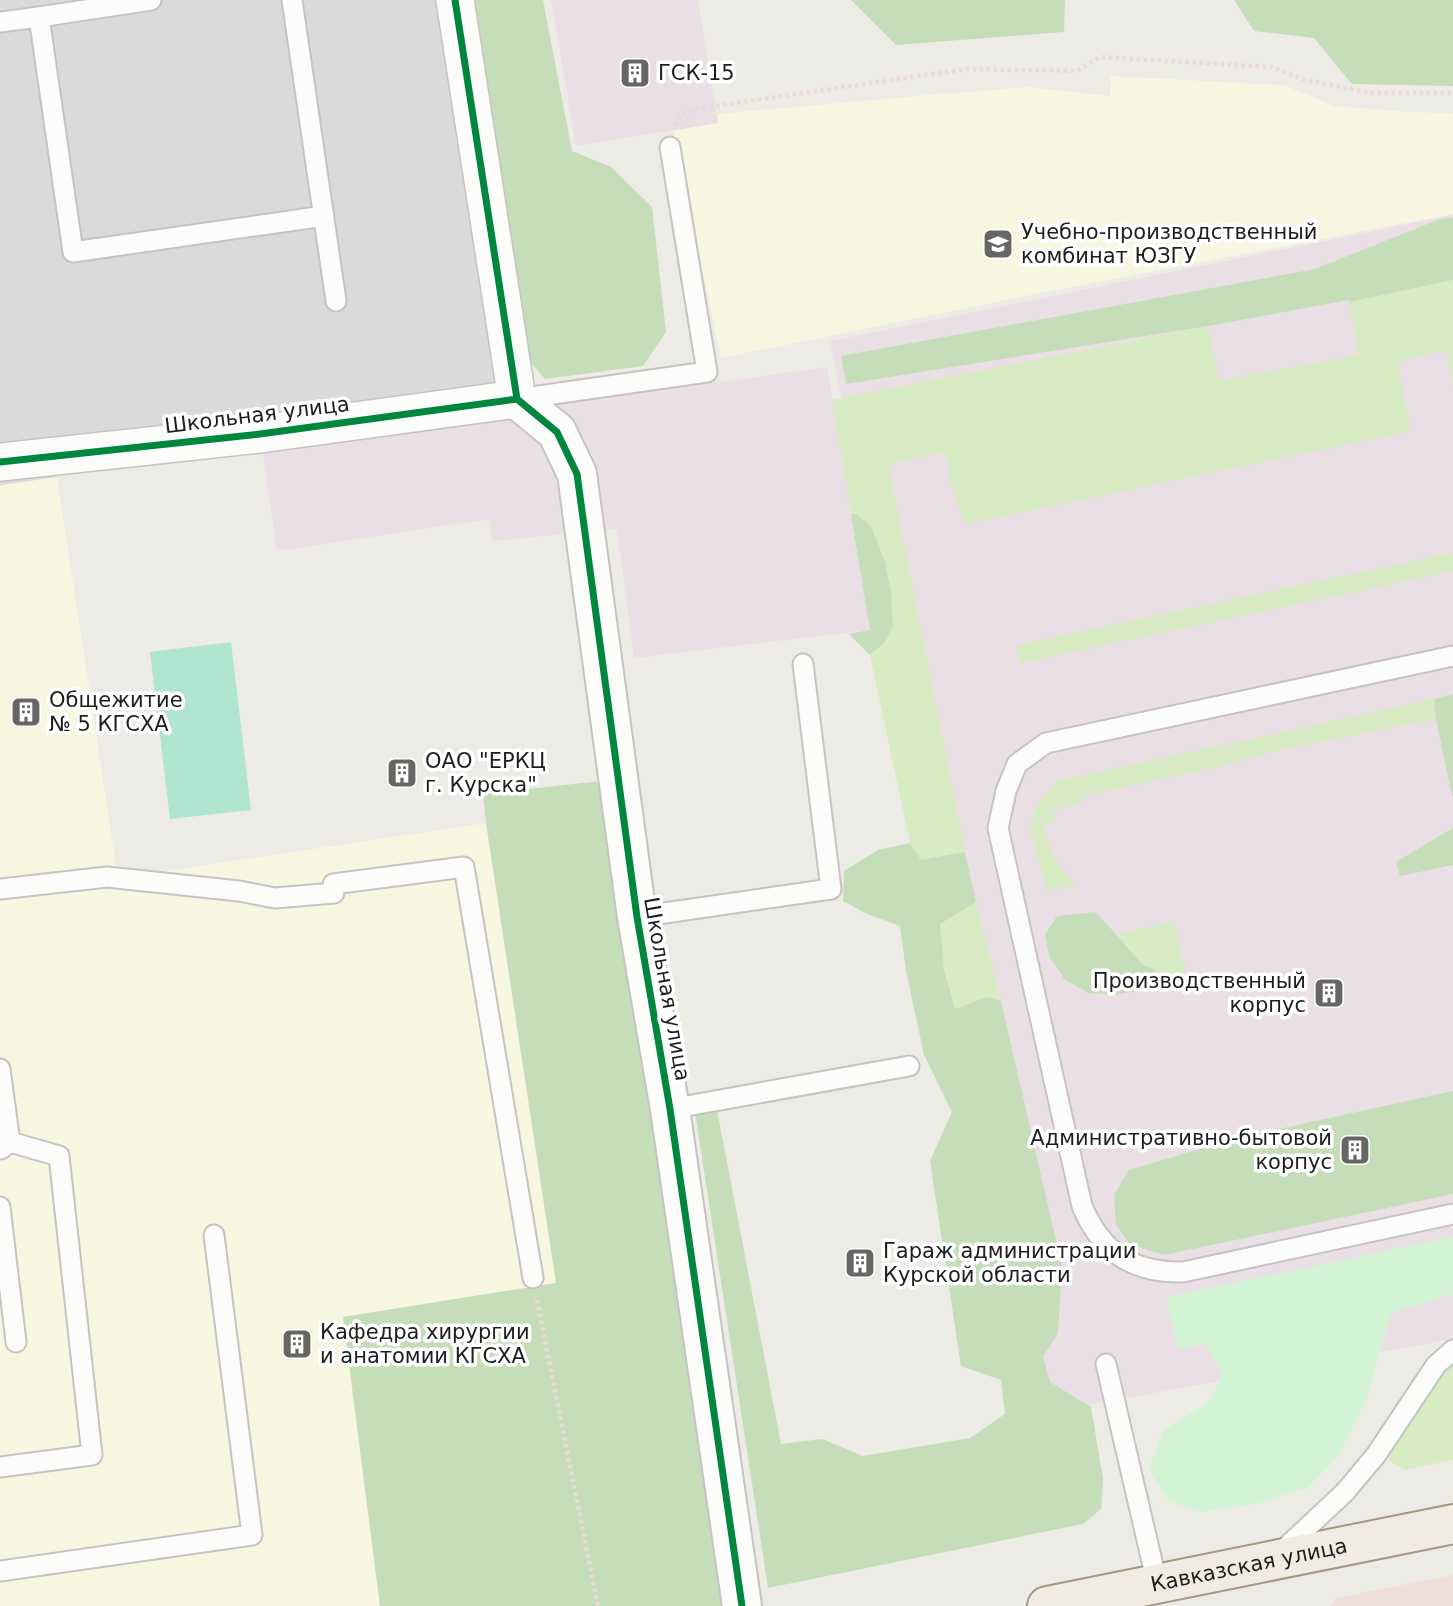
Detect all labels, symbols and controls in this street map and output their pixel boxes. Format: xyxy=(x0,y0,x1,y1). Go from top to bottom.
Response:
building icon: ГСК-15 xyxy=(618,56,652,90)
place label: ГСК-15 xyxy=(658,61,735,85)
place label: Учебно-производственный комбинат ЮЗГУ xyxy=(1021,220,1317,268)
school or university icon: Учебно-производственный комбинат ЮЗГУ xyxy=(981,227,1015,261)
street label: Школьная улица xyxy=(163,392,351,438)
place label: Общежитие № 5 КГСХА xyxy=(49,688,183,736)
building icon: Общежитие № 5 КГСХА xyxy=(9,695,43,729)
place label: ОАО "ЕРКЦ г. Курска" xyxy=(425,749,546,797)
building icon: ОАО "ЕРКЦ г. Курска" xyxy=(385,756,419,790)
street label: Школьная улица xyxy=(639,895,695,1083)
place label: Производственный корпус xyxy=(1093,969,1306,1017)
building icon: Производственный корпус xyxy=(1312,976,1346,1010)
place label: Административно-бытовой корпус xyxy=(1030,1126,1332,1174)
building icon: Административно-бытовой корпус xyxy=(1338,1133,1372,1167)
place label: Гараж администрации Курской области xyxy=(883,1239,1136,1287)
building icon: Гараж администрации Курской области xyxy=(843,1246,877,1280)
place label: Кафедра хирургии и анатомии КГСХА xyxy=(320,1320,530,1368)
building icon: Кафедра хирургии и анатомии КГСХА xyxy=(280,1327,314,1361)
street label: Кавказская улица xyxy=(1148,1534,1349,1597)

